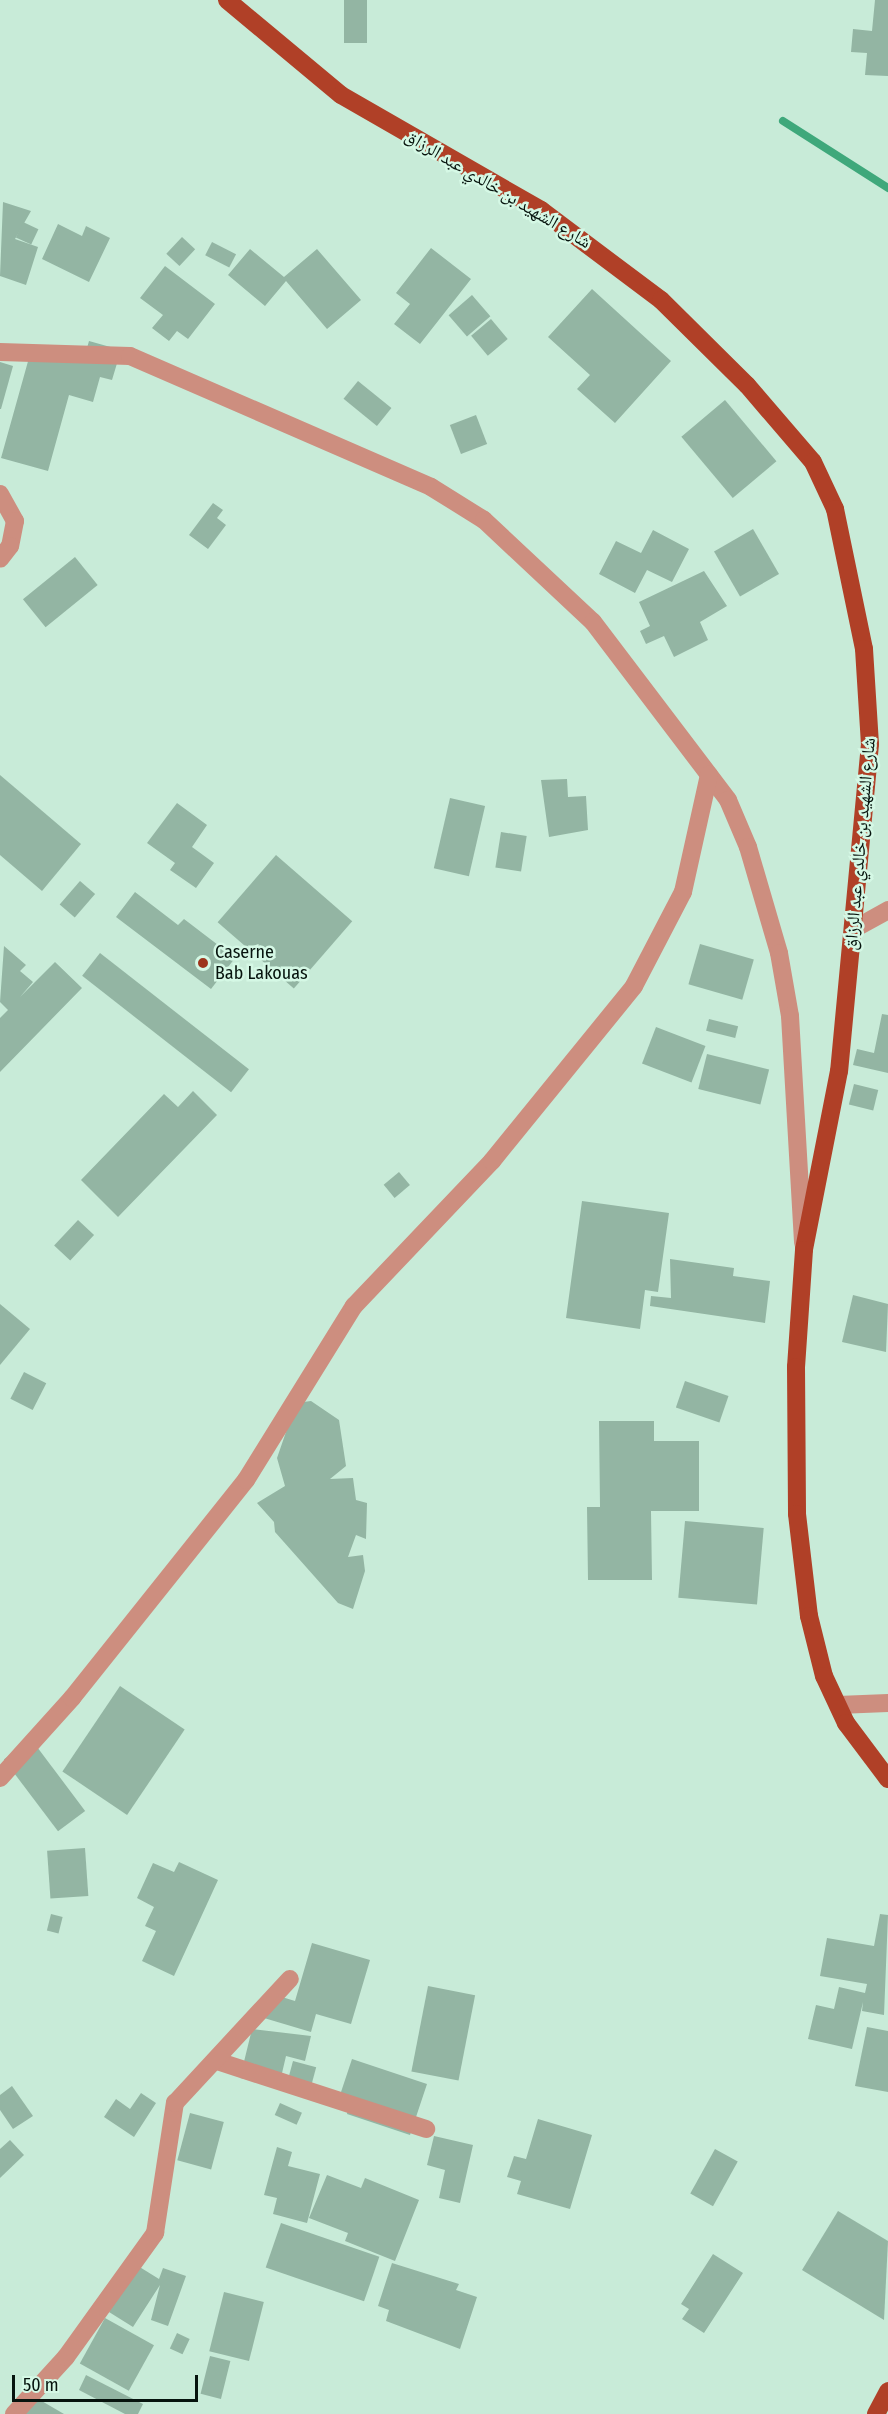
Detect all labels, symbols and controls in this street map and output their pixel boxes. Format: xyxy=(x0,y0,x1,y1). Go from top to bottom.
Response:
street label: شارع الشهيد بن خالدي عبد الرزاق xyxy=(401,125,595,253)
street label: شارع الشهيد بن خالدي عبد الرزاق xyxy=(840,737,880,951)
place label: Caserne Bab Lakouas xyxy=(215,942,308,984)
marker: Caserne Bab Lakouas xyxy=(196,956,210,970)
scale bar xyxy=(15,2363,201,2401)
text: 50 m xyxy=(23,2374,59,2396)

